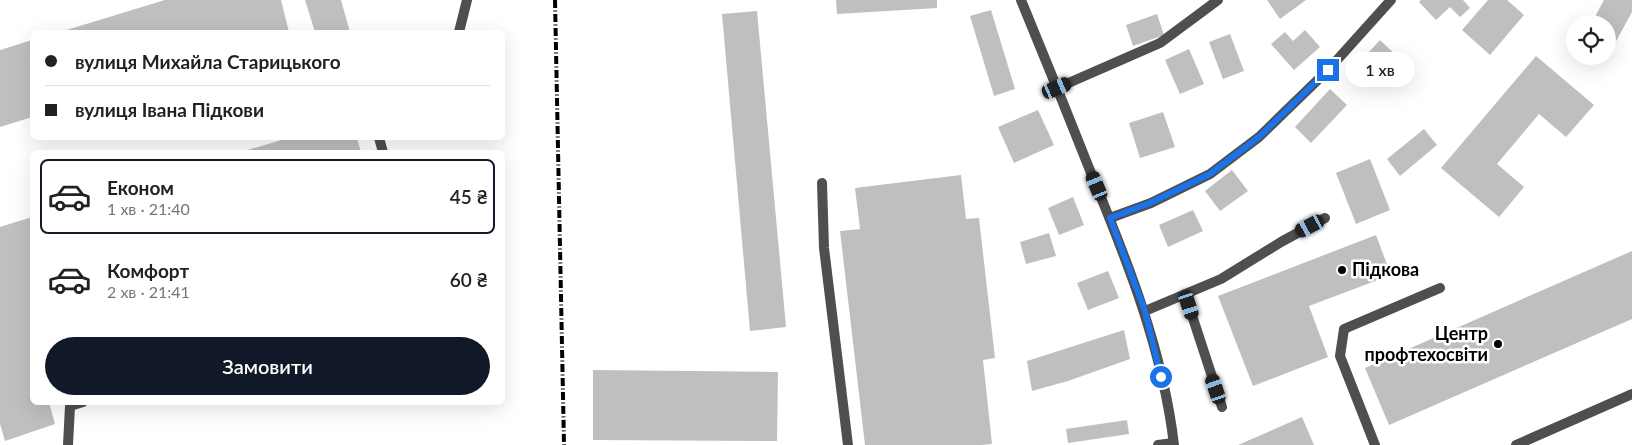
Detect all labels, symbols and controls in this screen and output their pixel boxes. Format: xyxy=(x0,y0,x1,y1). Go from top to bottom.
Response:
map controls xyxy=(1566,15,1616,65)
button: locate xyxy=(1566,15,1616,65)
text: вулиця Михайла Старицького xyxy=(75,50,341,73)
callout: 1 хв xyxy=(1346,52,1416,88)
route end xyxy=(1317,59,1339,81)
text: 1 хв xyxy=(1365,60,1395,79)
car xyxy=(1040,75,1073,101)
text: вулиця Івана Підкови xyxy=(75,98,264,121)
car xyxy=(1084,169,1109,203)
icon: car xyxy=(47,174,92,219)
text: Економ xyxy=(107,176,174,199)
text: 45 ₴ xyxy=(450,185,488,208)
text: 1 хв · 21:40 xyxy=(107,199,190,218)
car xyxy=(1293,212,1326,240)
icon: car xyxy=(47,257,92,302)
place label: Підкова xyxy=(1352,258,1419,280)
text: Комфорт xyxy=(107,259,189,282)
marker: Підкова xyxy=(1336,264,1348,276)
text: 60 ₴ xyxy=(450,268,488,291)
text: 2 хв · 21:41 xyxy=(107,282,190,301)
car xyxy=(1177,288,1200,322)
place label: Центр профтехосвіти xyxy=(1365,322,1488,365)
button: Замовити xyxy=(45,337,490,395)
marker: Центр профтехосвіти xyxy=(1492,338,1504,350)
route start xyxy=(1150,366,1172,388)
car xyxy=(1204,372,1227,406)

